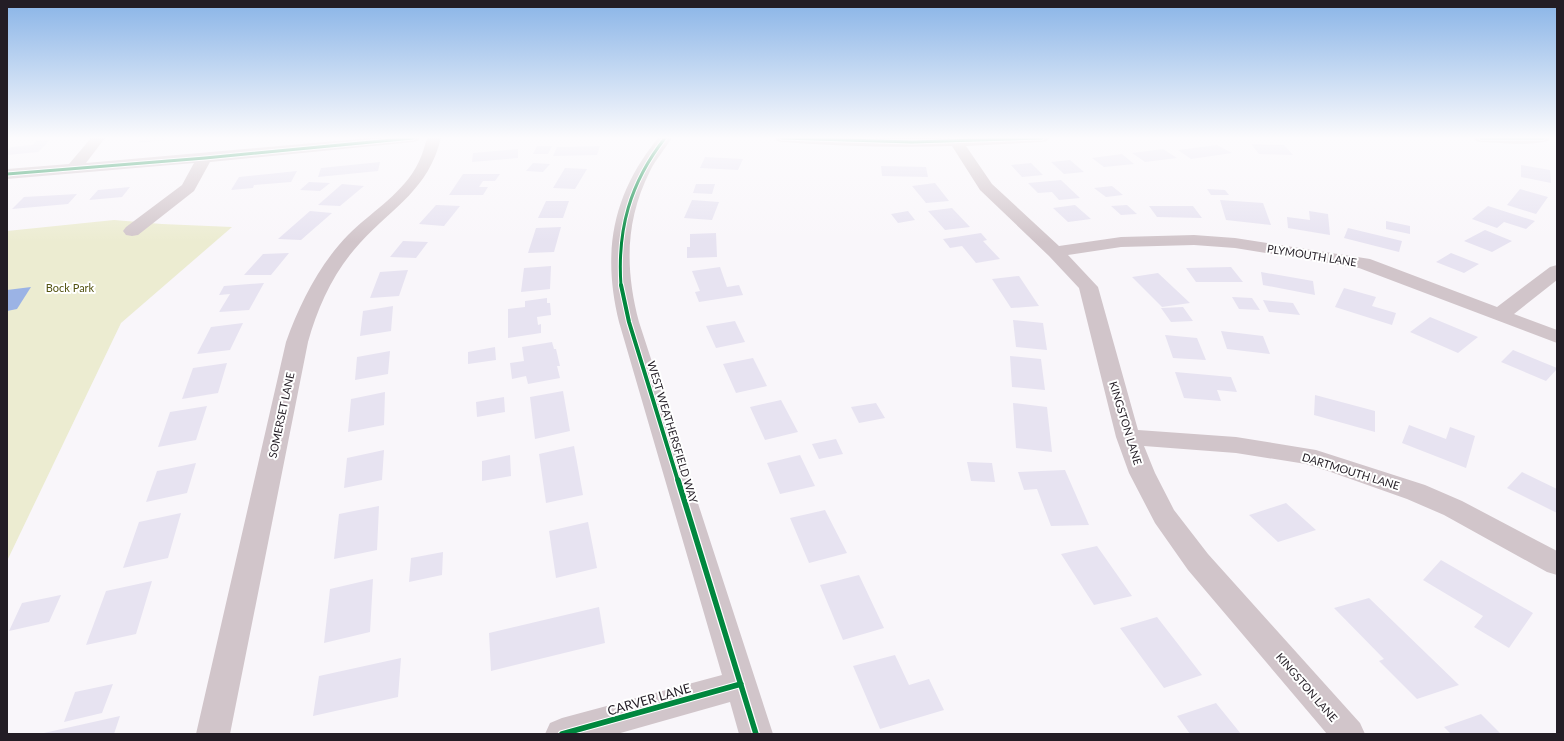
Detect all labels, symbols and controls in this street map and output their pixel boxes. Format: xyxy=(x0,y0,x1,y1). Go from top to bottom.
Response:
street label: PLYMOUTH LANE xyxy=(1266,241,1358,269)
park label: Bock Park xyxy=(46,281,95,294)
street label: WEST WEATHERSFIELD WAY xyxy=(645,359,701,505)
street label: SOMERSET LANE xyxy=(266,371,296,459)
street label: KINGSTON LANE xyxy=(1107,380,1145,466)
street label: DARTMOUTH LANE xyxy=(1301,450,1401,492)
street label: KINGSTON LANE xyxy=(1274,650,1340,724)
street label: CARVER LANE xyxy=(605,679,693,719)

